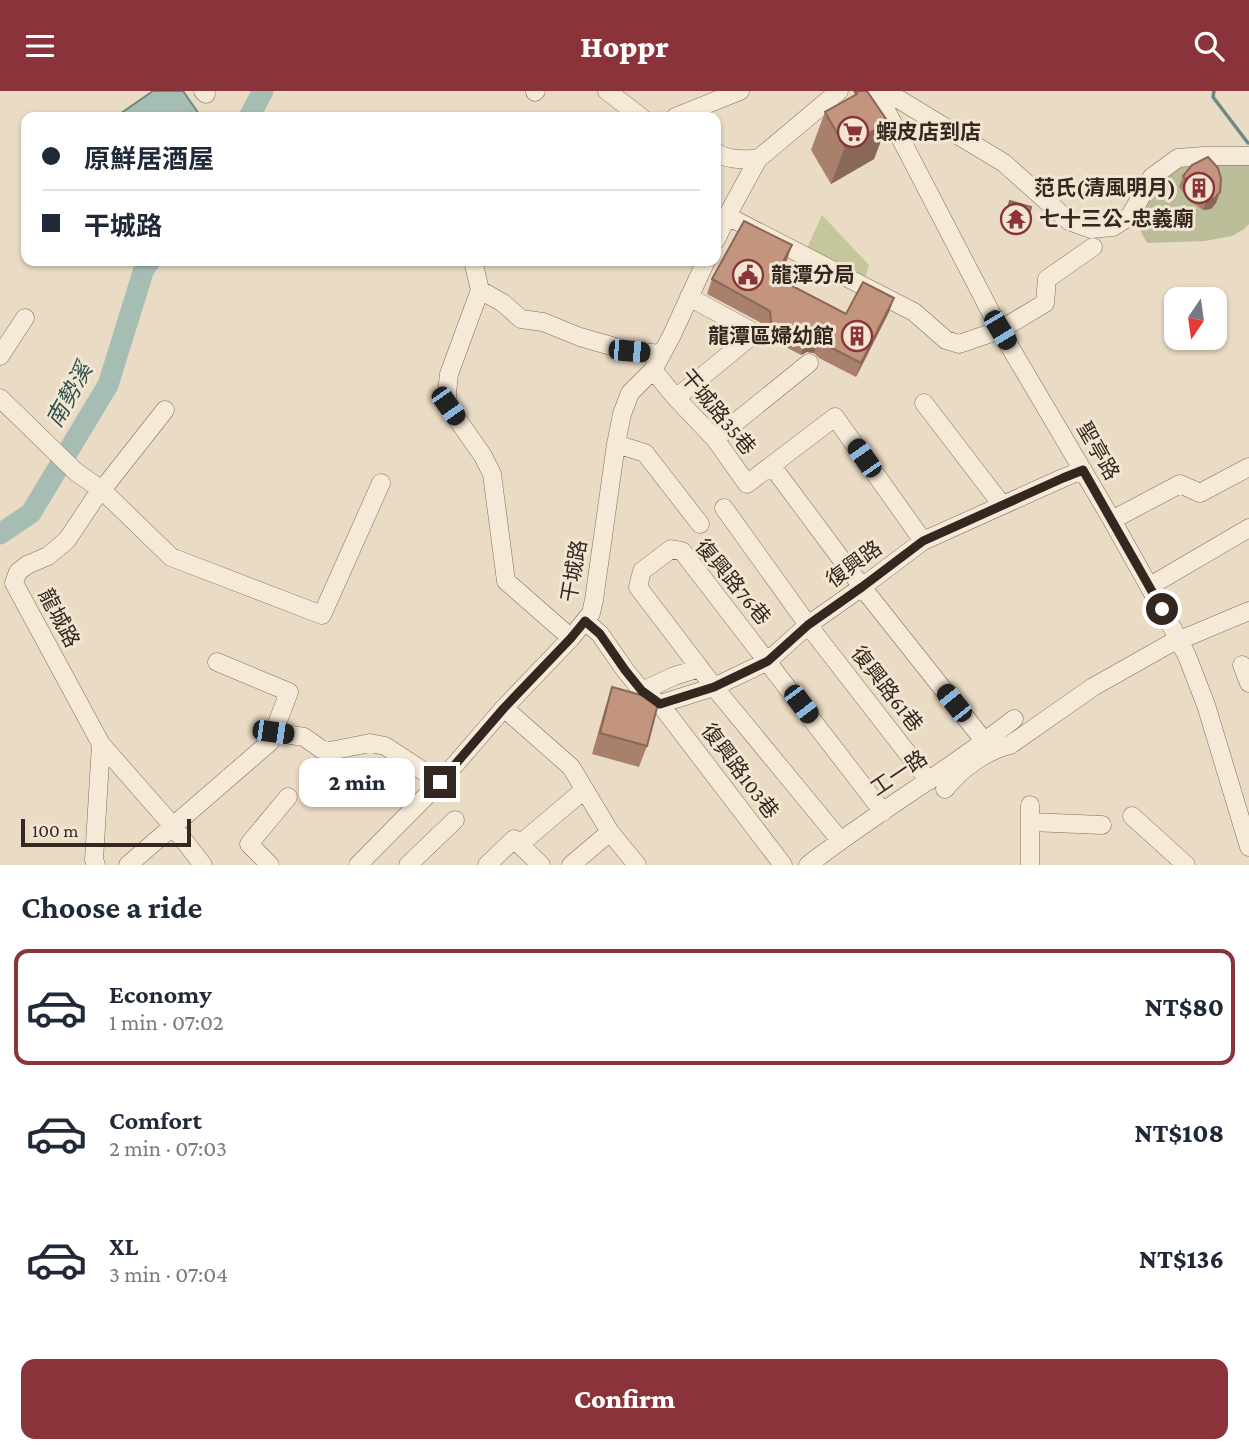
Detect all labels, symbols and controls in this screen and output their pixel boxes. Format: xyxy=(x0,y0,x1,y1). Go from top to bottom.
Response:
icon: menu xyxy=(21,27,59,65)
icon: search xyxy=(1190,27,1228,65)
text: Hoppr xyxy=(580,28,669,64)
supermarket icon: 蝦皮店到店 xyxy=(836,115,870,149)
place label: 蝦皮店到店 xyxy=(876,120,981,144)
text: 原鮮居酒屋 xyxy=(84,145,214,174)
building icon: 范氏(清風明月) xyxy=(1182,171,1216,205)
place label: 范氏(清風明月) xyxy=(1034,176,1176,200)
temple icon: 七十三公-忠義廟 xyxy=(999,202,1033,236)
place label: 七十三公-忠義廟 xyxy=(1039,207,1194,231)
text: 干城路 xyxy=(84,212,162,241)
public building icon: 龍潭分局 xyxy=(731,258,765,292)
place label: 龍潭分局 xyxy=(771,263,855,287)
north arrow xyxy=(1164,287,1227,350)
map controls xyxy=(1164,287,1227,350)
car xyxy=(981,307,1020,353)
building icon: 龍潭區婦幼館 xyxy=(840,319,874,353)
place label: 龍潭區婦幼館 xyxy=(708,324,834,348)
car xyxy=(608,339,651,363)
water label: 南勢溪 xyxy=(41,356,99,431)
street label: 干城路35巷 xyxy=(675,365,761,459)
car xyxy=(428,383,469,429)
street label: 聖亭路 xyxy=(1072,418,1124,484)
car xyxy=(844,435,885,481)
street label: 復興路76巷 xyxy=(690,534,776,630)
street label: 復興路 xyxy=(821,536,887,592)
street label: 干城路 xyxy=(557,538,591,604)
street label: 龍城路 xyxy=(34,585,84,651)
route start xyxy=(1146,593,1178,625)
street label: 復興路61巷 xyxy=(846,642,928,736)
car xyxy=(933,680,976,726)
car xyxy=(780,681,823,727)
car xyxy=(251,719,296,745)
street label: 復興路103巷 xyxy=(697,719,783,823)
street label: 工一路 xyxy=(866,745,932,801)
callout: 2 min xyxy=(300,757,416,807)
route end xyxy=(424,766,456,798)
text: 2 min xyxy=(329,769,385,795)
scale bar xyxy=(21,816,191,848)
text: 100 m xyxy=(32,820,79,841)
text: Choose a ride xyxy=(21,889,202,925)
icon: car xyxy=(25,976,88,1039)
text: Economy xyxy=(109,980,212,1009)
text: NT$80 xyxy=(1145,993,1224,1022)
text: 1 min · 07:02 xyxy=(109,1009,224,1035)
icon: car xyxy=(25,1102,88,1165)
text: Comfort xyxy=(109,1106,202,1135)
text: NT$108 xyxy=(1135,1119,1224,1148)
text: 2 min · 07:03 xyxy=(109,1135,227,1161)
icon: car xyxy=(25,1228,88,1291)
text: XL xyxy=(109,1232,138,1261)
text: NT$136 xyxy=(1139,1245,1224,1274)
text: 3 min · 07:04 xyxy=(109,1261,228,1287)
button: Confirm xyxy=(21,1359,1228,1439)

